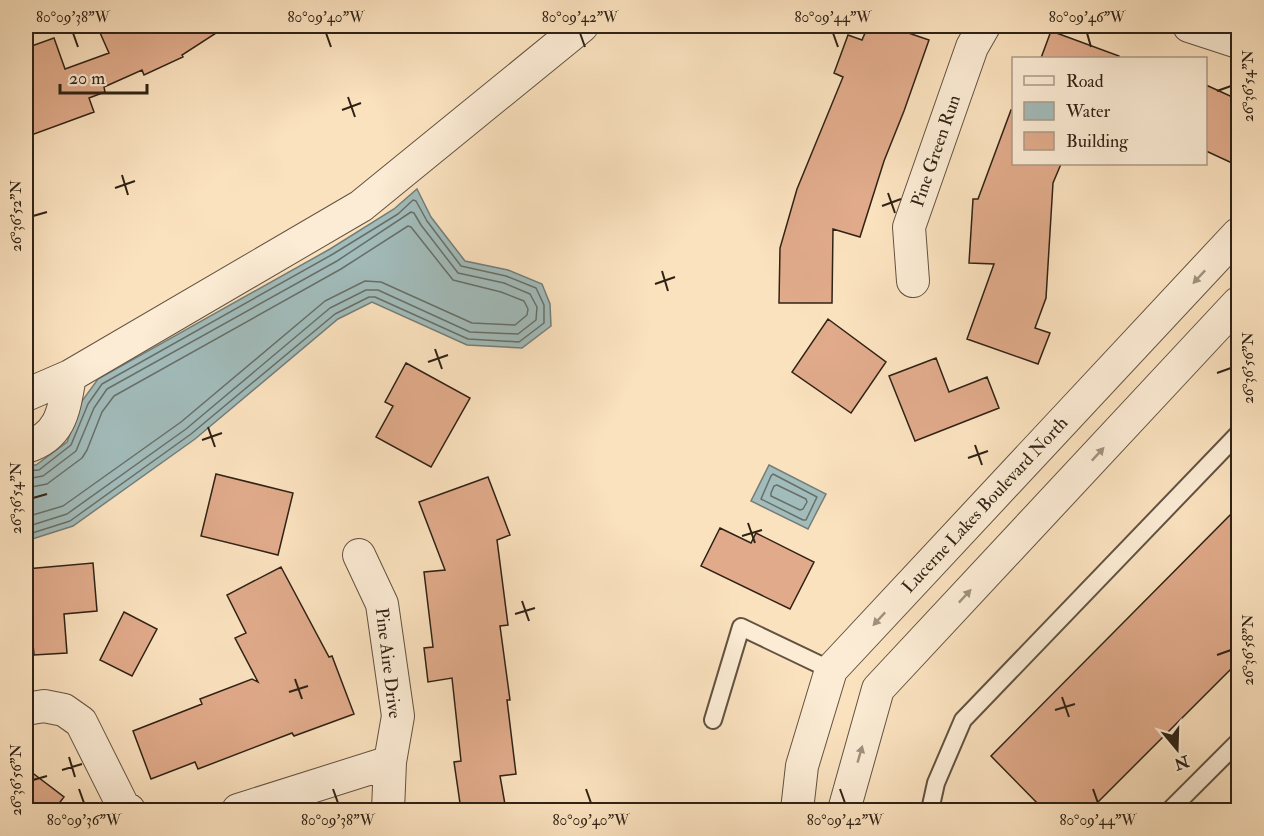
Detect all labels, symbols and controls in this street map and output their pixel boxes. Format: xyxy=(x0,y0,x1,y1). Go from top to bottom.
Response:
text: 80°09'38"W xyxy=(36,8,111,27)
text: 80°09'40"W xyxy=(288,8,365,27)
text: 80°09'42"W xyxy=(542,8,619,27)
text: 80°09'44"W xyxy=(794,8,872,27)
text: 80°09'46"W xyxy=(1049,8,1126,27)
text: 26°36'54"N xyxy=(1239,49,1258,122)
scale bar xyxy=(60,57,147,95)
legend xyxy=(1012,57,1207,165)
text: 20 m xyxy=(69,67,105,90)
text: Road xyxy=(1066,70,1104,93)
street label: Pine Green Run xyxy=(906,92,966,210)
text: Water xyxy=(1065,100,1110,123)
text: Building xyxy=(1066,130,1129,153)
text: 26°36'52"N xyxy=(7,180,26,252)
one-way arrow xyxy=(1192,269,1206,283)
text: 26°36'56"N xyxy=(1239,332,1258,404)
street label: Lucerne Lakes Boulevard North xyxy=(897,411,1073,598)
one-way arrow xyxy=(1091,446,1105,461)
text: 26°36'54"N xyxy=(7,461,26,534)
one-way arrow xyxy=(958,589,971,604)
street label: Pine Aire Drive xyxy=(370,606,406,720)
one-way arrow xyxy=(872,611,886,626)
text: 26°36'58"N xyxy=(1239,614,1258,686)
north arrow xyxy=(1147,719,1207,779)
text: 26°36'56"N xyxy=(7,744,26,816)
one-way arrow xyxy=(855,745,865,763)
text: N xyxy=(1171,750,1193,774)
text: 80°09'36"W xyxy=(47,811,122,830)
text: 80°09'38"W xyxy=(301,811,376,830)
text: 80°09'40"W xyxy=(553,811,630,830)
text: 80°09'42"W xyxy=(807,811,884,830)
text: 80°09'44"W xyxy=(1059,811,1137,830)

